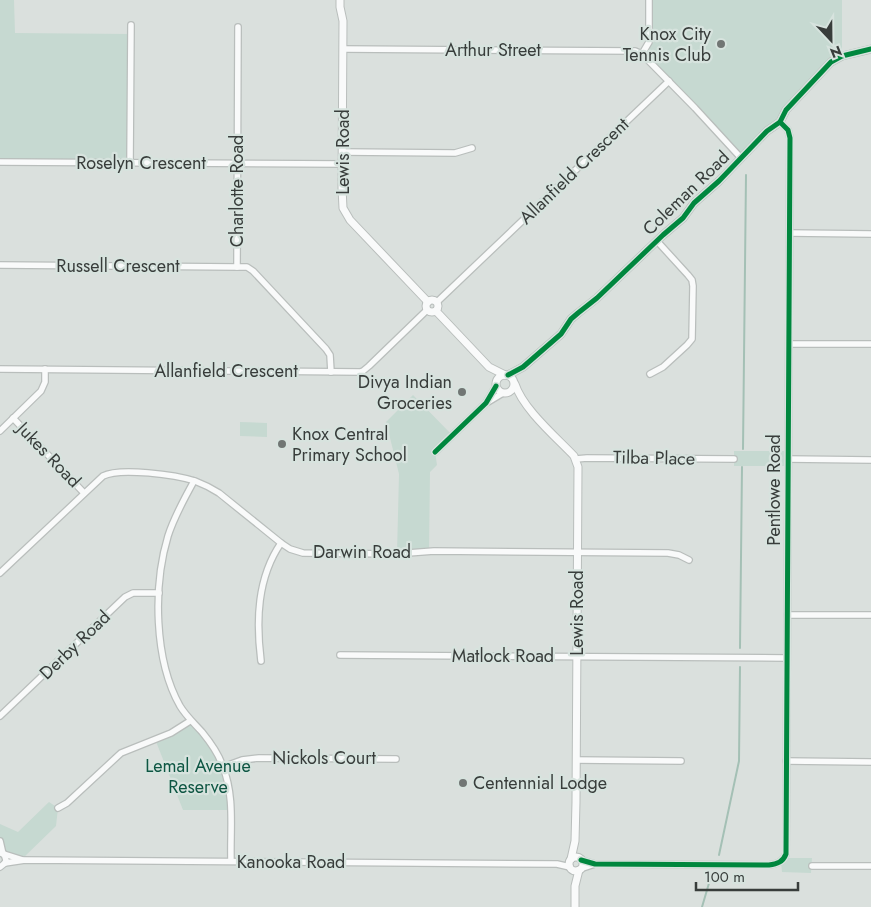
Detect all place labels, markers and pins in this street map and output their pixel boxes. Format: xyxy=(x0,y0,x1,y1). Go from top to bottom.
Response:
place label: Knox City Tennis Club xyxy=(623,21,711,68)
marker: Knox City Tennis Club xyxy=(715,38,727,50)
place label: Divya Indian Groceries xyxy=(358,369,452,416)
marker: Divya Indian Groceries xyxy=(456,386,468,398)
place label: Knox Central Primary School xyxy=(292,421,407,468)
marker: Knox Central Primary School xyxy=(276,438,288,450)
place label: Centennial Lodge xyxy=(473,770,607,796)
marker: Centennial Lodge xyxy=(457,777,469,789)

